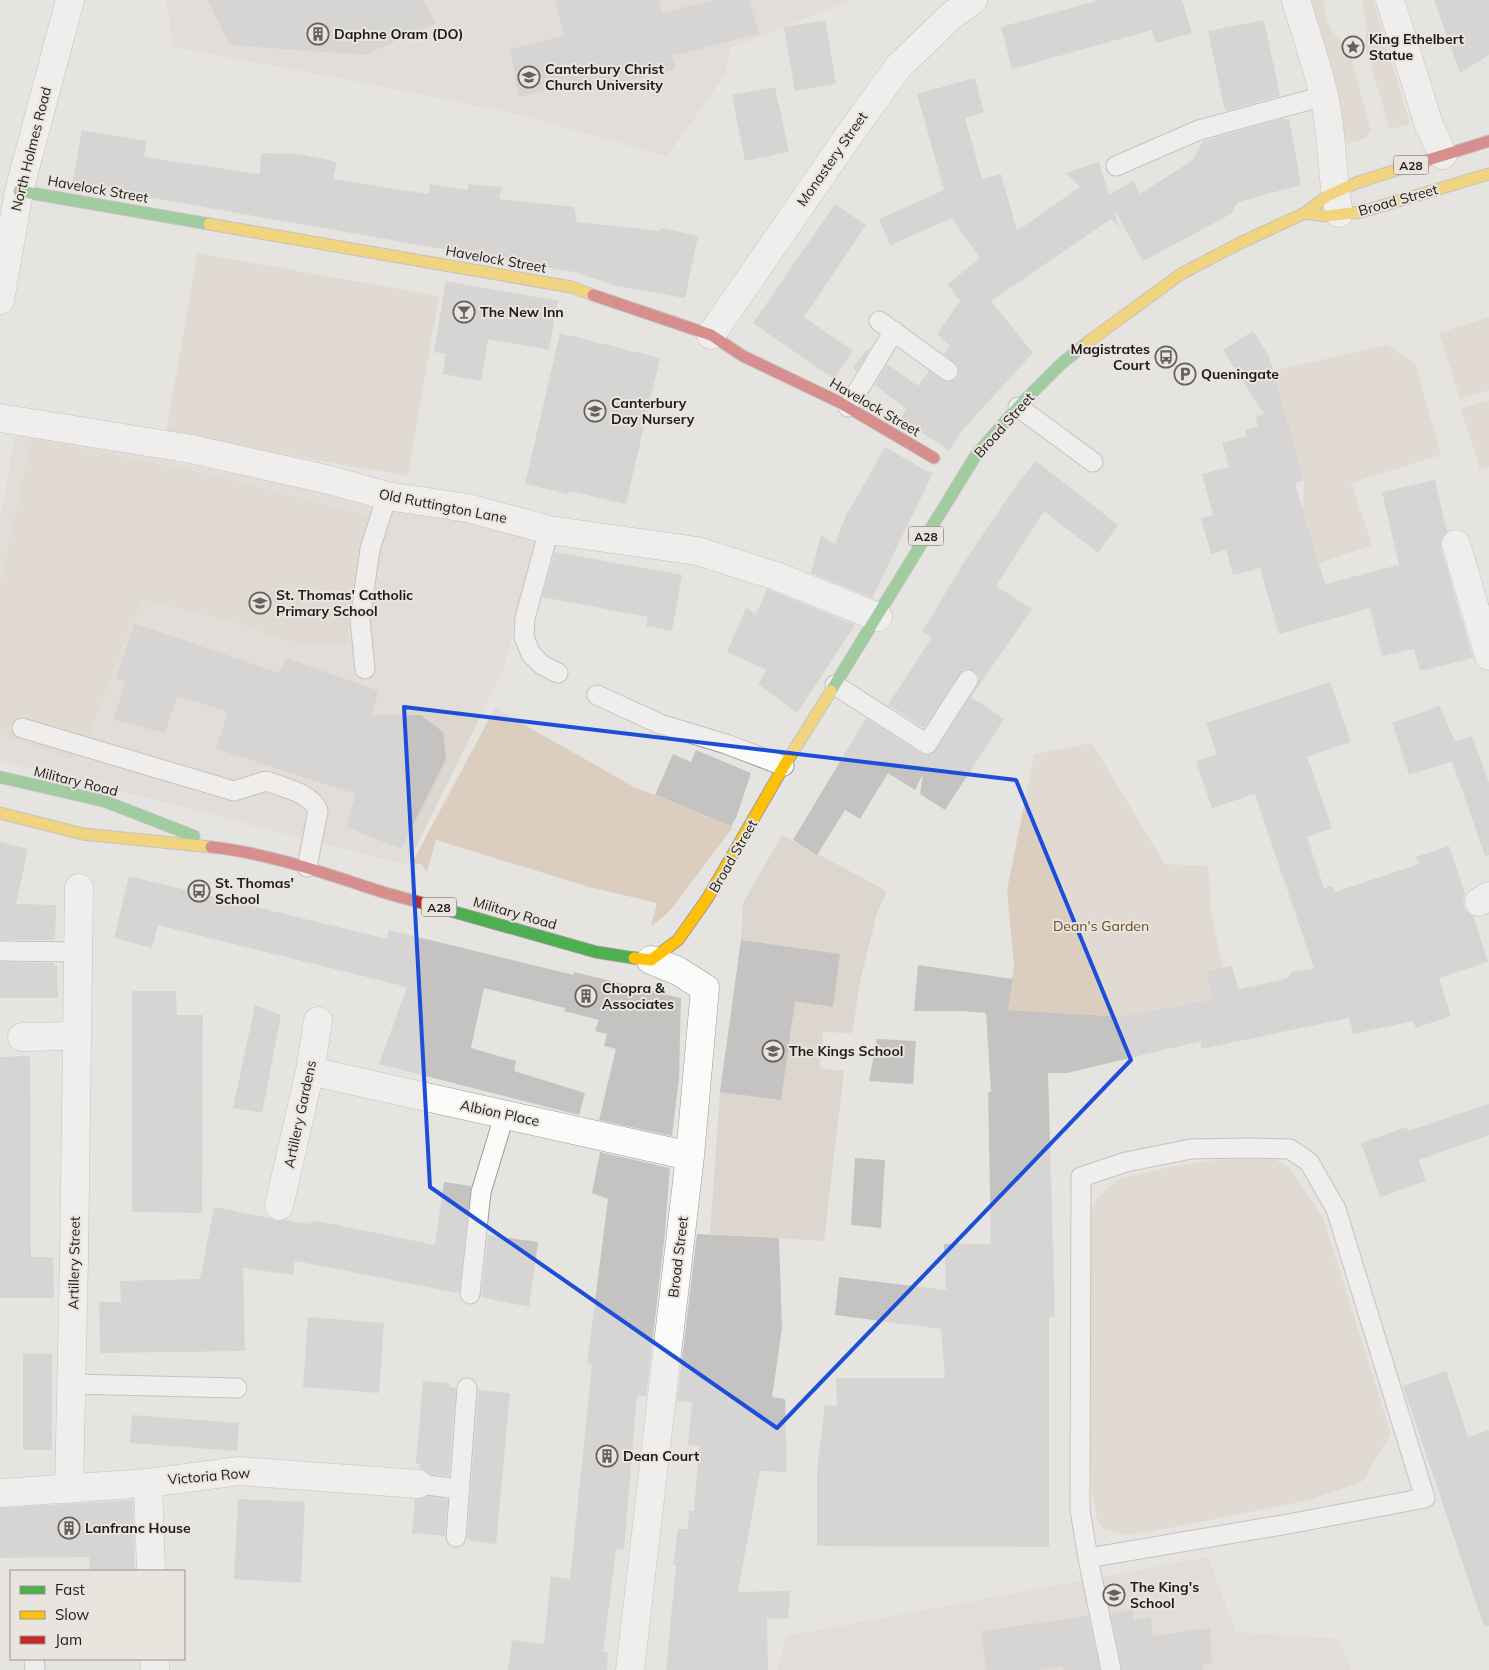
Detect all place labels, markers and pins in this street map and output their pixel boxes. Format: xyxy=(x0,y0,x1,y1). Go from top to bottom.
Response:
building icon: Daphne Oram (DO) xyxy=(306,22,330,46)
place label: Daphne Oram (DO) xyxy=(334,25,464,43)
place label: King Ethelbert Statue xyxy=(1369,30,1465,64)
place icon: King Ethelbert Statue xyxy=(1341,35,1365,59)
place label: Canterbury Christ Church University xyxy=(545,60,664,94)
school or university icon: Canterbury Christ Church University xyxy=(517,65,541,89)
bar icon: The New Inn xyxy=(452,300,476,324)
place label: The New Inn xyxy=(480,303,564,321)
place label: Magistrates Court xyxy=(1070,340,1151,374)
bus stop icon: Magistrates Court xyxy=(1154,345,1178,369)
parking icon: Queningate xyxy=(1173,362,1197,386)
place label: Queningate xyxy=(1201,365,1279,383)
place label: Canterbury Day Nursery xyxy=(611,394,695,428)
school or university icon: Canterbury Day Nursery xyxy=(583,399,607,423)
place label: St. Thomas' Catholic Primary School xyxy=(276,586,413,620)
school or university icon: St. Thomas' Catholic Primary School xyxy=(248,591,272,615)
place label: St. Thomas' School xyxy=(215,874,294,908)
bus stop icon: St. Thomas' School xyxy=(187,879,211,903)
place label: Chopra & Associates xyxy=(602,979,674,1013)
building icon: Chopra & Associates xyxy=(574,984,598,1008)
school or university icon: The Kings School xyxy=(761,1039,785,1063)
place label: The Kings School xyxy=(789,1042,903,1060)
building icon: Dean Court xyxy=(595,1444,619,1468)
place label: Dean Court xyxy=(623,1447,700,1465)
building icon: Lanfranc House xyxy=(57,1516,81,1540)
place label: Lanfranc House xyxy=(85,1519,191,1537)
place label: The King's School xyxy=(1130,1578,1199,1612)
school or university icon: The King's School xyxy=(1102,1583,1126,1607)

